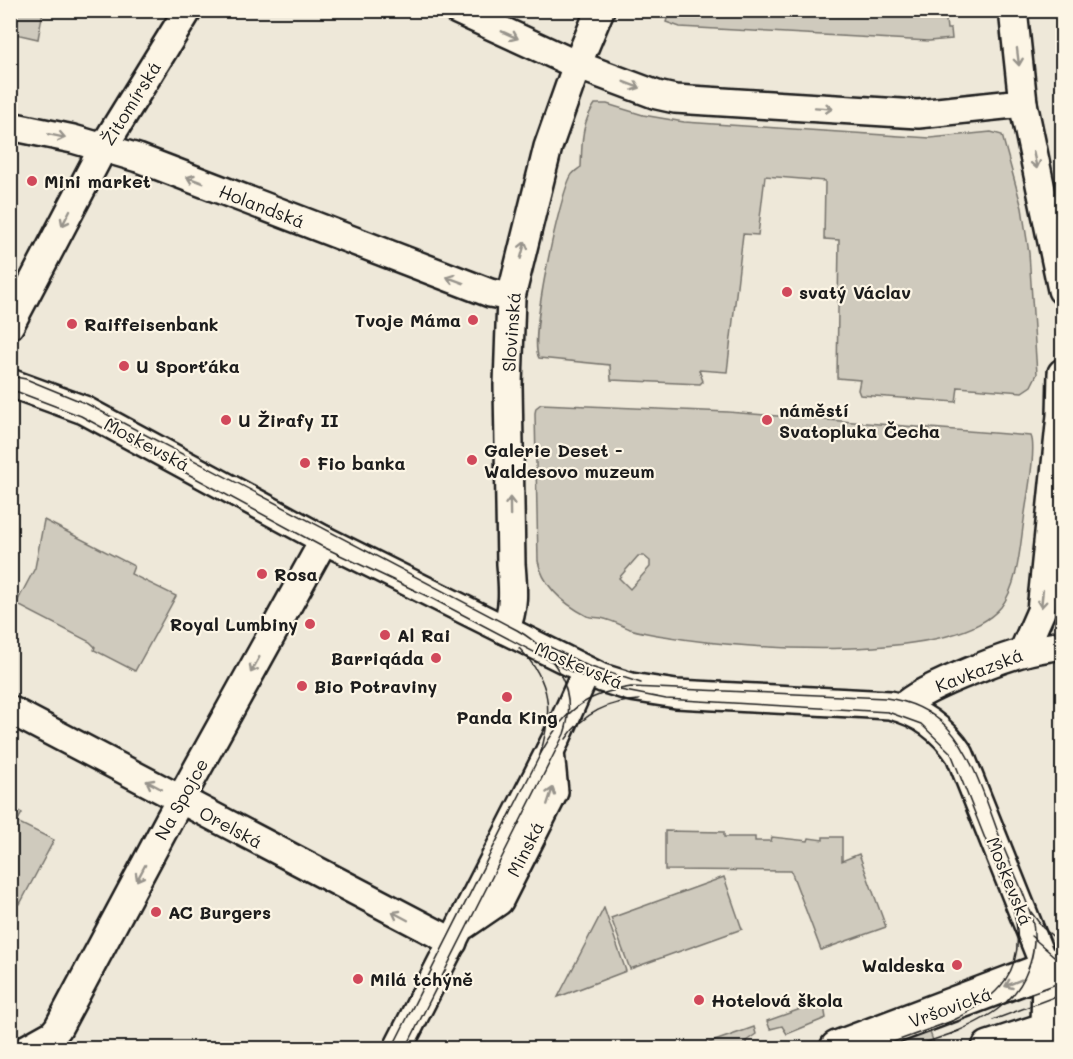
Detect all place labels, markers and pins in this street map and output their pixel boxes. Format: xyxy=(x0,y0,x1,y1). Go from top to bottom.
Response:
place label: Mini market xyxy=(44,169,151,193)
marker: Mini market xyxy=(25,174,39,188)
place label: svatý Václav xyxy=(799,280,911,304)
marker: svatý Václav xyxy=(780,285,794,299)
place label: Tvoje Máma xyxy=(355,308,461,332)
place label: Raiffeisenbank xyxy=(84,312,218,336)
marker: Tvoje Máma xyxy=(466,313,480,327)
marker: Raiffeisenbank xyxy=(65,317,79,331)
place label: U Sporťáka xyxy=(136,354,240,378)
marker: U Sporťáka xyxy=(117,359,131,373)
place label: náměstí Svatopluka Čecha xyxy=(779,398,940,443)
place label: U Žirafy II xyxy=(238,408,339,432)
marker: U Žirafy II xyxy=(219,413,233,427)
marker: náměstí Svatopluka Čecha xyxy=(760,413,774,427)
place label: Galerie Deset - Waldesovo muzeum xyxy=(484,438,655,483)
place label: Fio banka xyxy=(317,451,406,475)
marker: Galerie Deset - Waldesovo muzeum xyxy=(465,453,479,467)
marker: Fio banka xyxy=(298,456,312,470)
place label: Rosa xyxy=(274,562,318,586)
marker: Rosa xyxy=(255,567,269,581)
place label: Royal Lumbiny xyxy=(170,612,298,636)
marker: Royal Lumbiny xyxy=(303,617,317,631)
place label: Al Rai xyxy=(397,623,450,647)
marker: Al Rai xyxy=(378,628,392,642)
place label: Barriqáda xyxy=(331,646,424,670)
marker: Barriqáda xyxy=(429,651,443,665)
place label: Bio Potraviny xyxy=(314,674,437,698)
marker: Bio Potraviny xyxy=(295,679,309,693)
marker: Panda King xyxy=(500,690,514,704)
place label: Panda King xyxy=(456,705,558,729)
place label: AC Burgers xyxy=(168,900,271,924)
marker: AC Burgers xyxy=(149,905,163,919)
place label: Waldeska xyxy=(862,953,945,977)
marker: Waldeska xyxy=(950,958,964,972)
place label: Milá tchýně xyxy=(370,967,473,991)
marker: Milá tchýně xyxy=(351,972,365,986)
place label: Hotelová škola xyxy=(711,988,843,1012)
marker: Hotelová škola xyxy=(692,993,706,1007)

